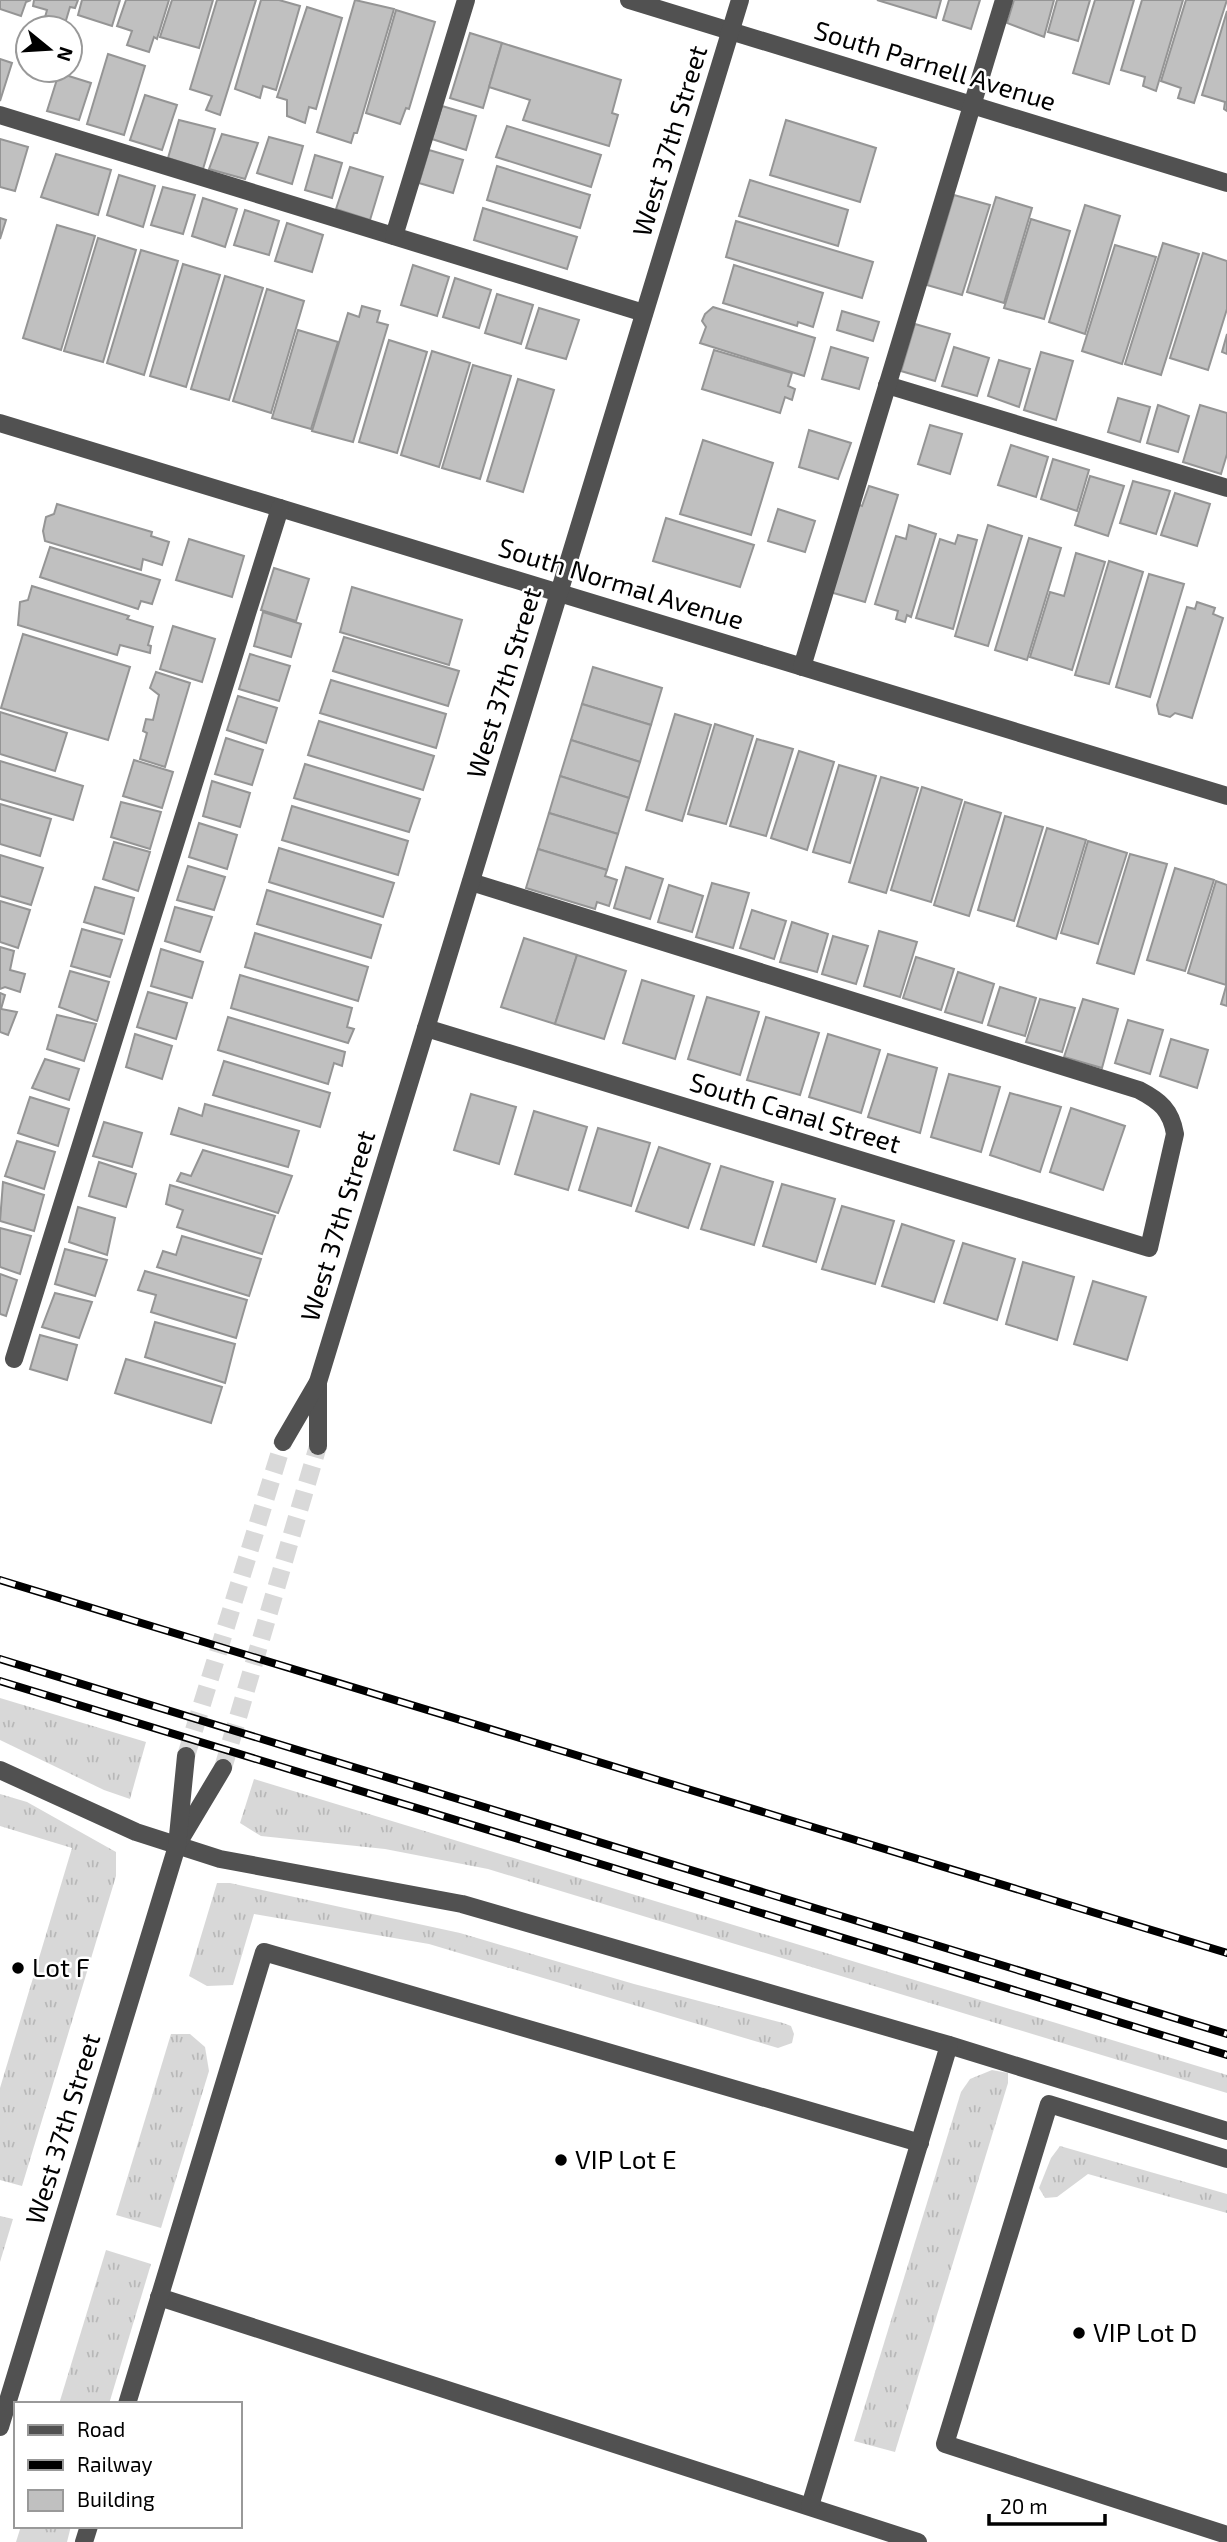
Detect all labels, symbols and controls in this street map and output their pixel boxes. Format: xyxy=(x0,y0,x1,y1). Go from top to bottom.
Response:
street label: South Parnell Avenue xyxy=(811,13,1060,116)
north arrow xyxy=(14,14,84,84)
street label: West 37th Street xyxy=(625,41,712,240)
text: N xyxy=(53,44,79,64)
street label: South Normal Avenue xyxy=(495,530,748,635)
street label: West 37th Street xyxy=(459,583,546,782)
street label: South Canal Street xyxy=(686,1065,905,1158)
street label: West 37th Street xyxy=(293,1126,380,1325)
place label: Lot F xyxy=(32,1951,90,1982)
marker: Lot F xyxy=(10,1960,26,1976)
street label: West 37th Street xyxy=(18,2029,105,2228)
place label: VIP Lot E xyxy=(575,2143,677,2174)
marker: VIP Lot E xyxy=(553,2152,569,2168)
place label: VIP Lot D xyxy=(1093,2316,1197,2347)
marker: VIP Lot D xyxy=(1071,2325,1087,2341)
legend xyxy=(14,2402,242,2528)
text: Road xyxy=(77,2416,125,2441)
text: Railway xyxy=(77,2451,153,2476)
scale bar xyxy=(989,2482,1104,2526)
text: Building xyxy=(77,2486,155,2511)
text: 20 m xyxy=(1000,2493,1048,2518)

